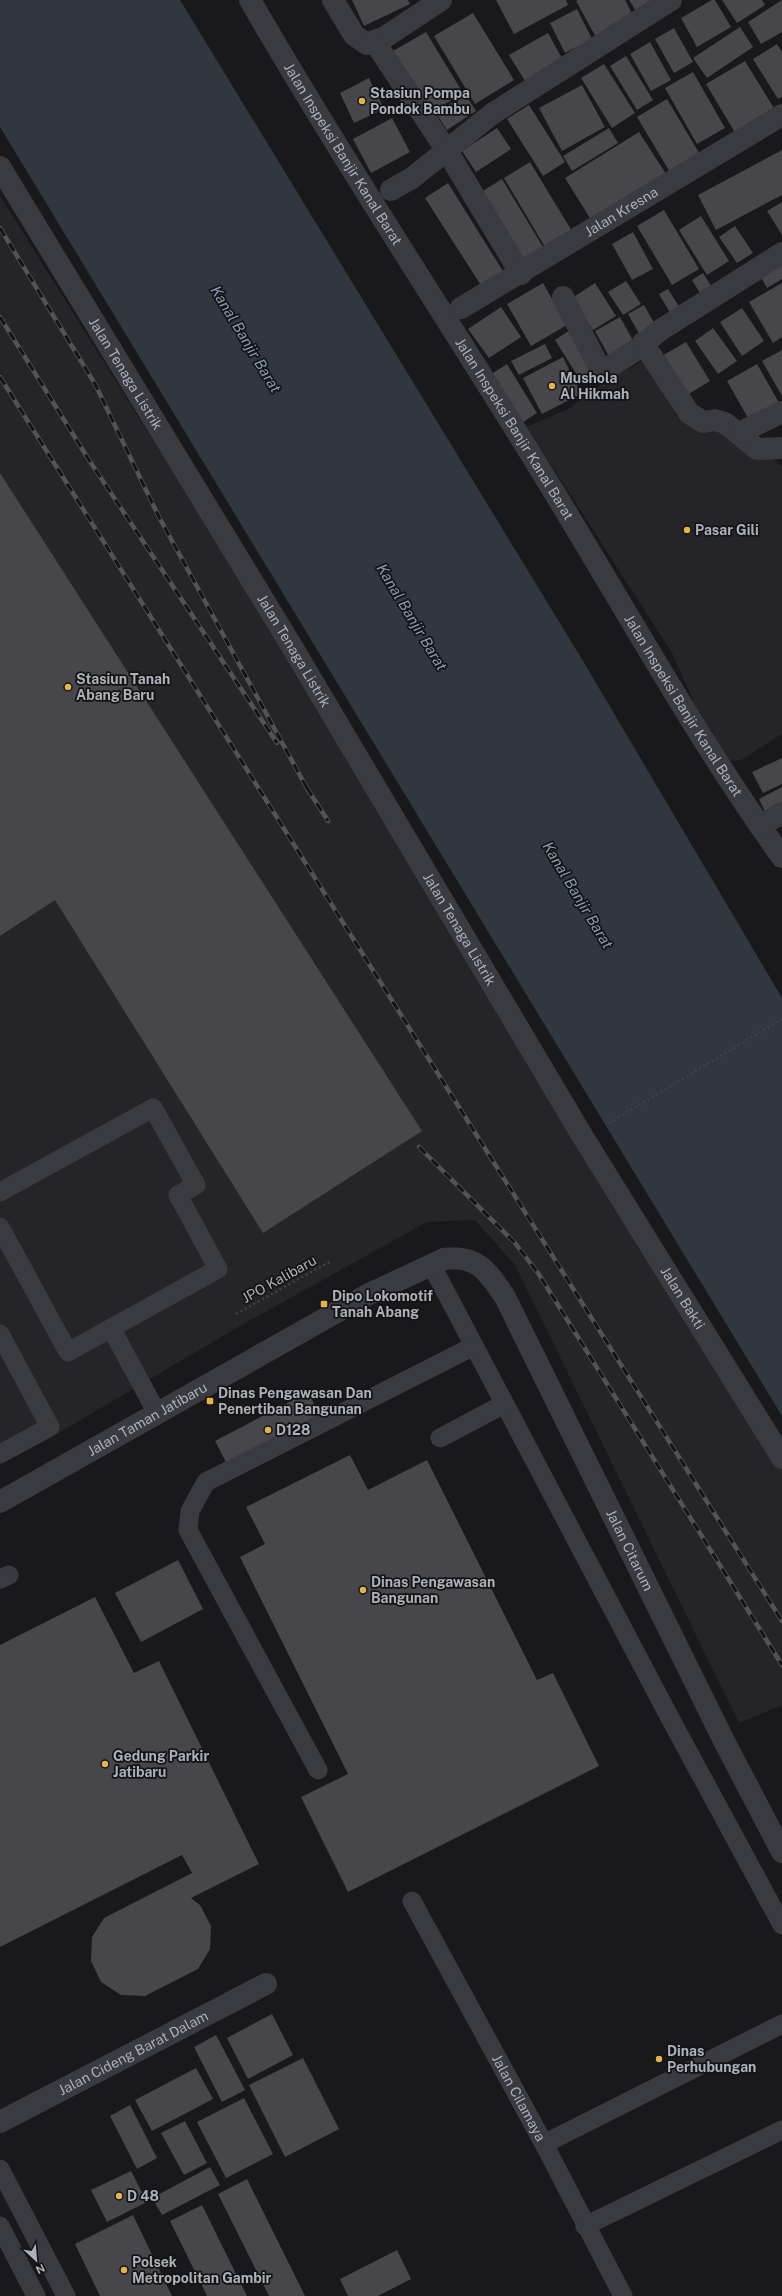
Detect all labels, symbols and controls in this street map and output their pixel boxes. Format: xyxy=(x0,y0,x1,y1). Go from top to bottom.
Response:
street label: Jalan Inspeksi Banjir Kanal Barat xyxy=(281,60,405,248)
place label: Stasiun Pompa Pondok Bambu xyxy=(370,85,470,117)
marker: Stasiun Pompa Pondok Bambu xyxy=(357,96,367,106)
street label: Jalan Kresna xyxy=(582,184,661,240)
water label: Kanal Banjir Barat xyxy=(207,283,285,396)
street label: Jalan Tenaga Listrik xyxy=(86,315,166,433)
street label: Jalan Inspeksi Banjir Kanal Barat xyxy=(452,335,577,523)
place label: Mushola Al Hikmah xyxy=(560,370,629,402)
marker: Mushola Al Hikmah xyxy=(547,381,557,391)
place label: Pasar Gili xyxy=(695,522,759,538)
marker: Pasar Gili xyxy=(682,525,692,535)
water label: Kanal Banjir Barat xyxy=(373,561,451,674)
street label: Jalan Tenaga Listrik xyxy=(254,592,334,710)
street label: Jalan Inspeksi Banjir Kanal Barat xyxy=(621,612,746,799)
place label: Stasiun Tanah Abang Baru xyxy=(76,671,170,703)
marker: Stasiun Tanah Abang Baru xyxy=(63,682,73,692)
water label: Kanal Banjir Barat xyxy=(539,839,617,952)
street label: Jalan Tenaga Listrik xyxy=(420,870,499,988)
street label: JPO Kalibaru xyxy=(239,1252,319,1306)
street label: Jalan Bakti xyxy=(657,1264,708,1332)
place label: Dipo Lokomotif Tanah Abang xyxy=(332,1288,433,1320)
marker: Dipo Lokomotif Tanah Abang xyxy=(319,1299,329,1309)
street label: Jalan Taman Jatibaru xyxy=(85,1379,210,1459)
place label: Dinas Pengawasan Dan Penertiban Bangunan xyxy=(218,1385,372,1417)
marker: Dinas Pengawasan Dan Penertiban Bangunan xyxy=(205,1396,215,1406)
place label: D128 xyxy=(276,1422,310,1438)
marker: D128 xyxy=(263,1425,273,1435)
street label: Jalan Citarum xyxy=(603,1507,657,1593)
place label: Dinas Pengawasan Bangunan xyxy=(371,1574,495,1606)
marker: Dinas Pengawasan Bangunan xyxy=(358,1585,368,1595)
place label: Gedung Parkir Jatibaru xyxy=(113,1748,209,1780)
marker: Gedung Parkir Jatibaru xyxy=(100,1759,110,1769)
street label: Jalan Cideng Barat Dalam xyxy=(56,2007,211,2098)
place label: Dinas Perhubungan xyxy=(667,2043,756,2075)
street label: Jalan Cilamaya xyxy=(489,2052,549,2144)
marker: Dinas Perhubungan xyxy=(654,2054,664,2064)
place label: D 48 xyxy=(127,2188,159,2204)
marker: D 48 xyxy=(114,2191,124,2201)
north arrow xyxy=(16,2240,56,2280)
place label: Polsek Metropolitan Gambir xyxy=(132,2254,272,2286)
text: N xyxy=(34,2262,47,2276)
marker: Polsek Metropolitan Gambir xyxy=(119,2265,129,2275)

